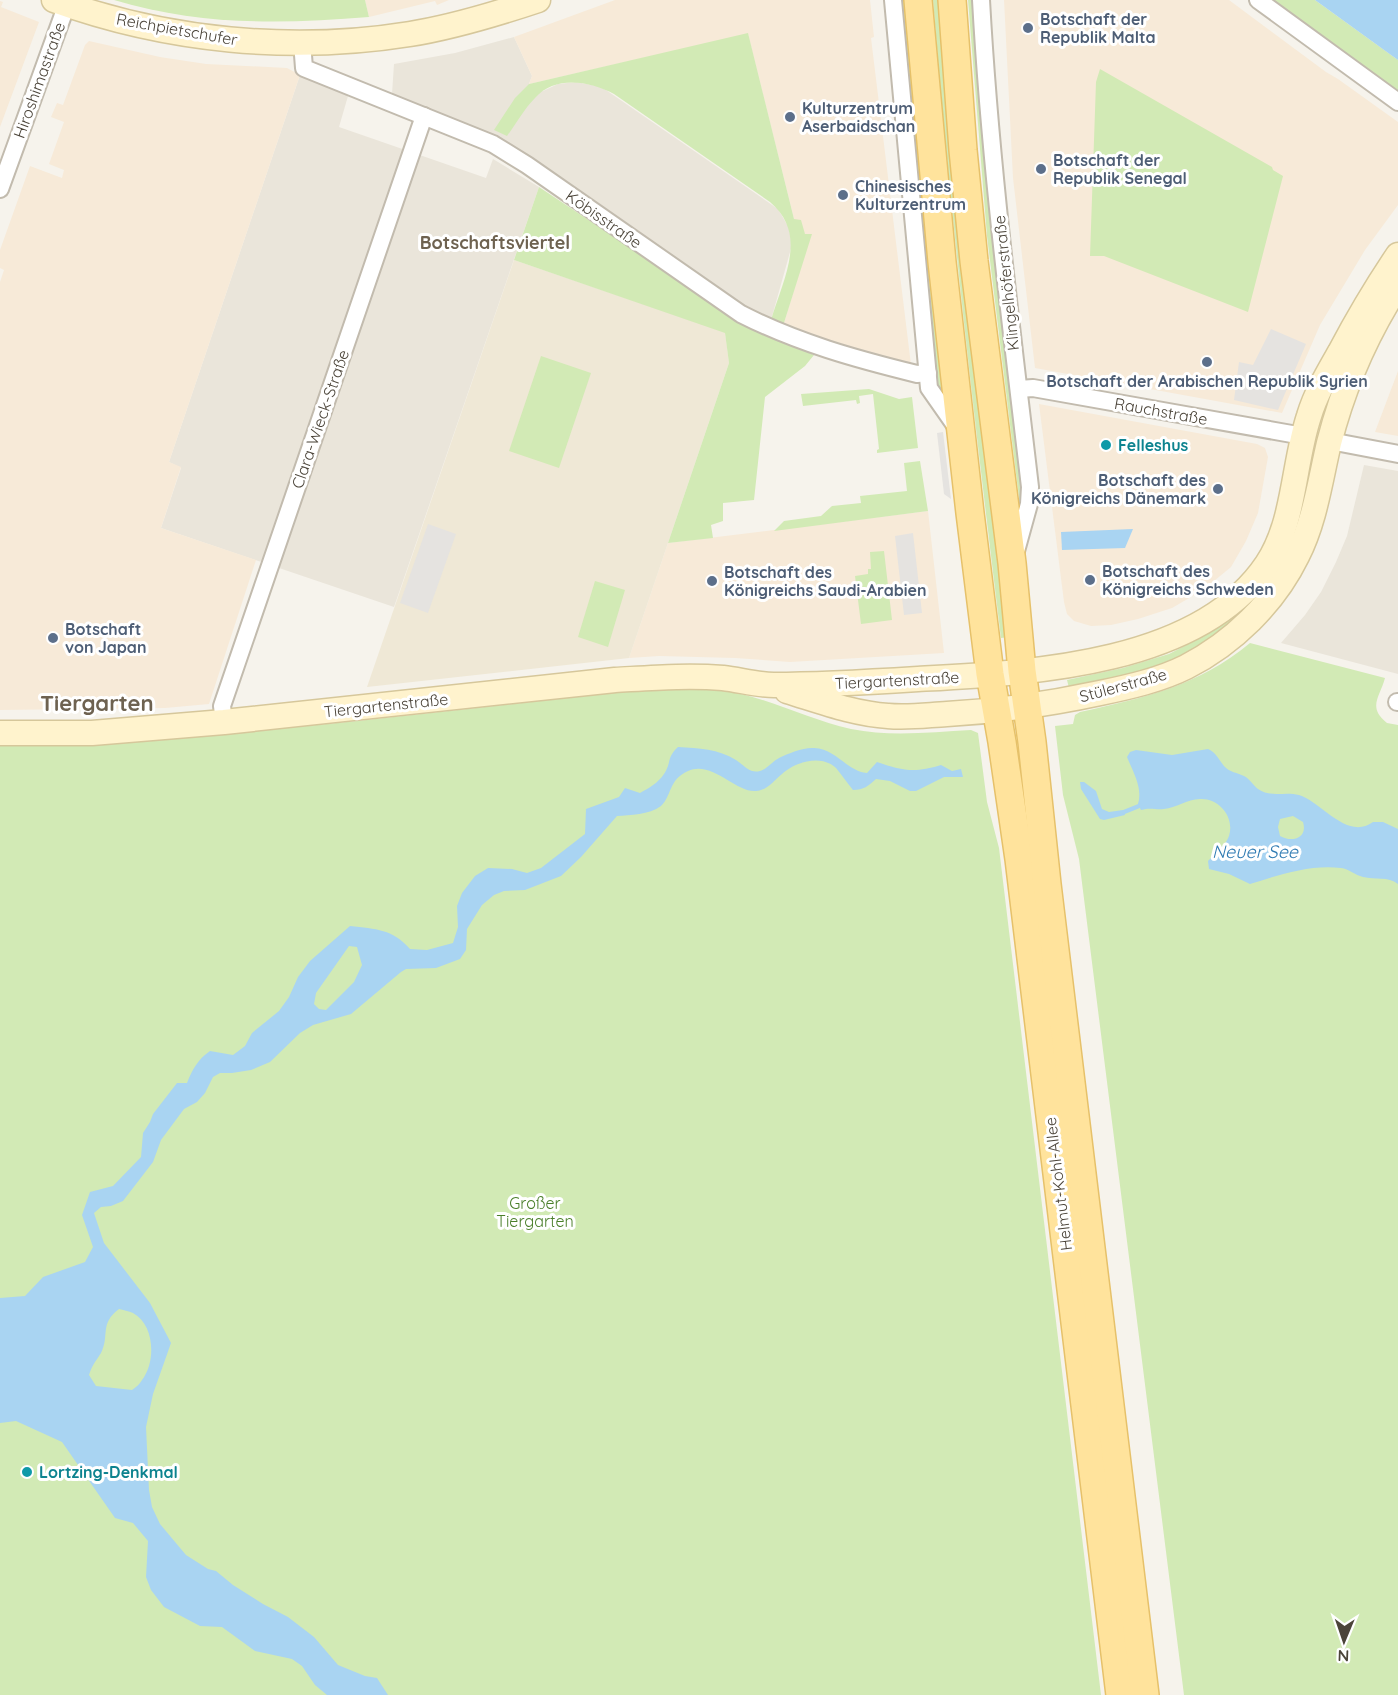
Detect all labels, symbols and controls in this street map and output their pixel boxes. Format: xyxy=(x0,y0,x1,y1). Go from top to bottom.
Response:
street label: Reichpietschufer xyxy=(115,8,239,50)
place label: Botschaft der Republik Malta xyxy=(1040,9,1156,47)
street label: Hiroshimastraße xyxy=(9,19,69,141)
marker: Botschaft der Republik Malta xyxy=(1021,21,1035,35)
place label: Kulturzentrum Aserbaidschan xyxy=(802,98,915,136)
marker: Kulturzentrum Aserbaidschan xyxy=(783,110,797,124)
place label: Botschaft der Republik Senegal xyxy=(1053,150,1187,188)
marker: Botschaft der Republik Senegal xyxy=(1034,162,1048,176)
place label: Chinesisches Kulturzentrum xyxy=(855,176,966,214)
street label: Köbisstraße xyxy=(562,185,646,253)
marker: Chinesisches Kulturzentrum xyxy=(836,188,850,202)
street label: Klingelhöferstraße xyxy=(989,214,1023,352)
district label: Botschaftsviertel xyxy=(420,231,570,254)
street label: Clara-Wieck-Straße xyxy=(287,347,353,491)
marker: Botschaft der Arabischen Republik Syrien xyxy=(1200,355,1214,369)
place label: Botschaft der Arabischen Republik Syrien xyxy=(1046,371,1368,391)
street label: Rauchstraße xyxy=(1113,393,1209,429)
place label: Felleshus xyxy=(1118,435,1189,455)
marker: Felleshus xyxy=(1099,438,1113,452)
place label: Botschaft des Königreichs Dänemark xyxy=(1031,470,1206,508)
marker: Botschaft des Königreichs Dänemark xyxy=(1211,482,1225,496)
place label: Botschaft des Königreichs Schweden xyxy=(1102,561,1274,599)
place label: Botschaft des Königreichs Saudi-Arabien xyxy=(724,562,927,600)
marker: Botschaft des Königreichs Schweden xyxy=(1083,573,1097,587)
marker: Botschaft des Königreichs Saudi-Arabien xyxy=(705,574,719,588)
place label: Botschaft von Japan xyxy=(65,619,146,657)
marker: Botschaft von Japan xyxy=(46,631,60,645)
street label: Stülerstraße xyxy=(1077,664,1169,706)
street label: Tiergartenstraße xyxy=(834,667,960,693)
district label: Tiergarten xyxy=(40,689,154,717)
street label: Tiergartenstraße xyxy=(323,689,449,721)
water label: Neuer See xyxy=(1212,840,1299,863)
street label: Helmut-Kohl-Allee xyxy=(1040,1116,1076,1252)
park label: Großer Tiergarten xyxy=(496,1193,574,1231)
place label: Lortzing-Denkmal xyxy=(39,1462,178,1482)
marker: Lortzing-Denkmal xyxy=(20,1465,34,1479)
north arrow xyxy=(1314,1611,1374,1671)
text: N xyxy=(1337,1646,1350,1666)

